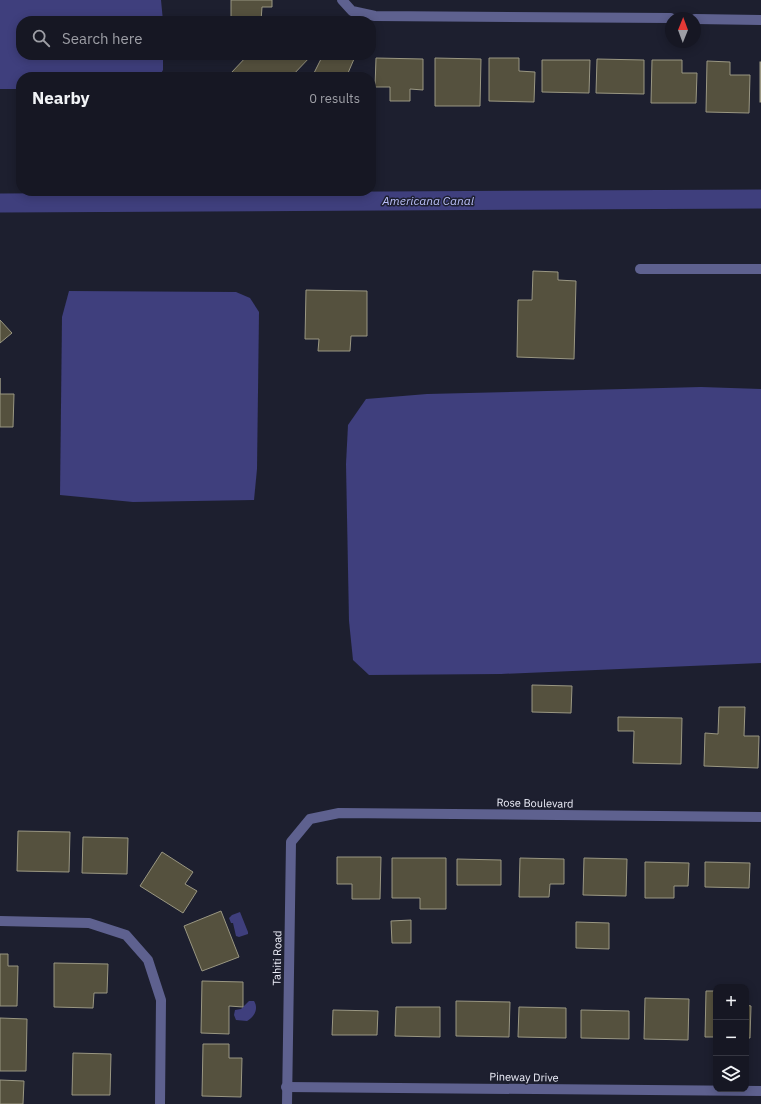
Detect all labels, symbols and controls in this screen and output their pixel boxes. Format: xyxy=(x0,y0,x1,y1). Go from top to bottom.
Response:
north arrow xyxy=(665,12,701,48)
search box xyxy=(16,16,376,60)
icon: search xyxy=(30,27,52,49)
text: Search here xyxy=(62,29,142,48)
text: Nearby xyxy=(32,87,90,109)
text: 0 results xyxy=(309,90,360,107)
water label: Americana Canal xyxy=(381,193,475,208)
street label: Rose Boulevard xyxy=(496,795,574,811)
street label: Tahiti Road xyxy=(270,930,284,986)
map controls xyxy=(713,984,749,1092)
button: + xyxy=(713,984,749,1020)
button: − xyxy=(713,1020,749,1056)
button: layers xyxy=(713,1056,749,1092)
street label: Pineway Drive xyxy=(489,1069,559,1085)

